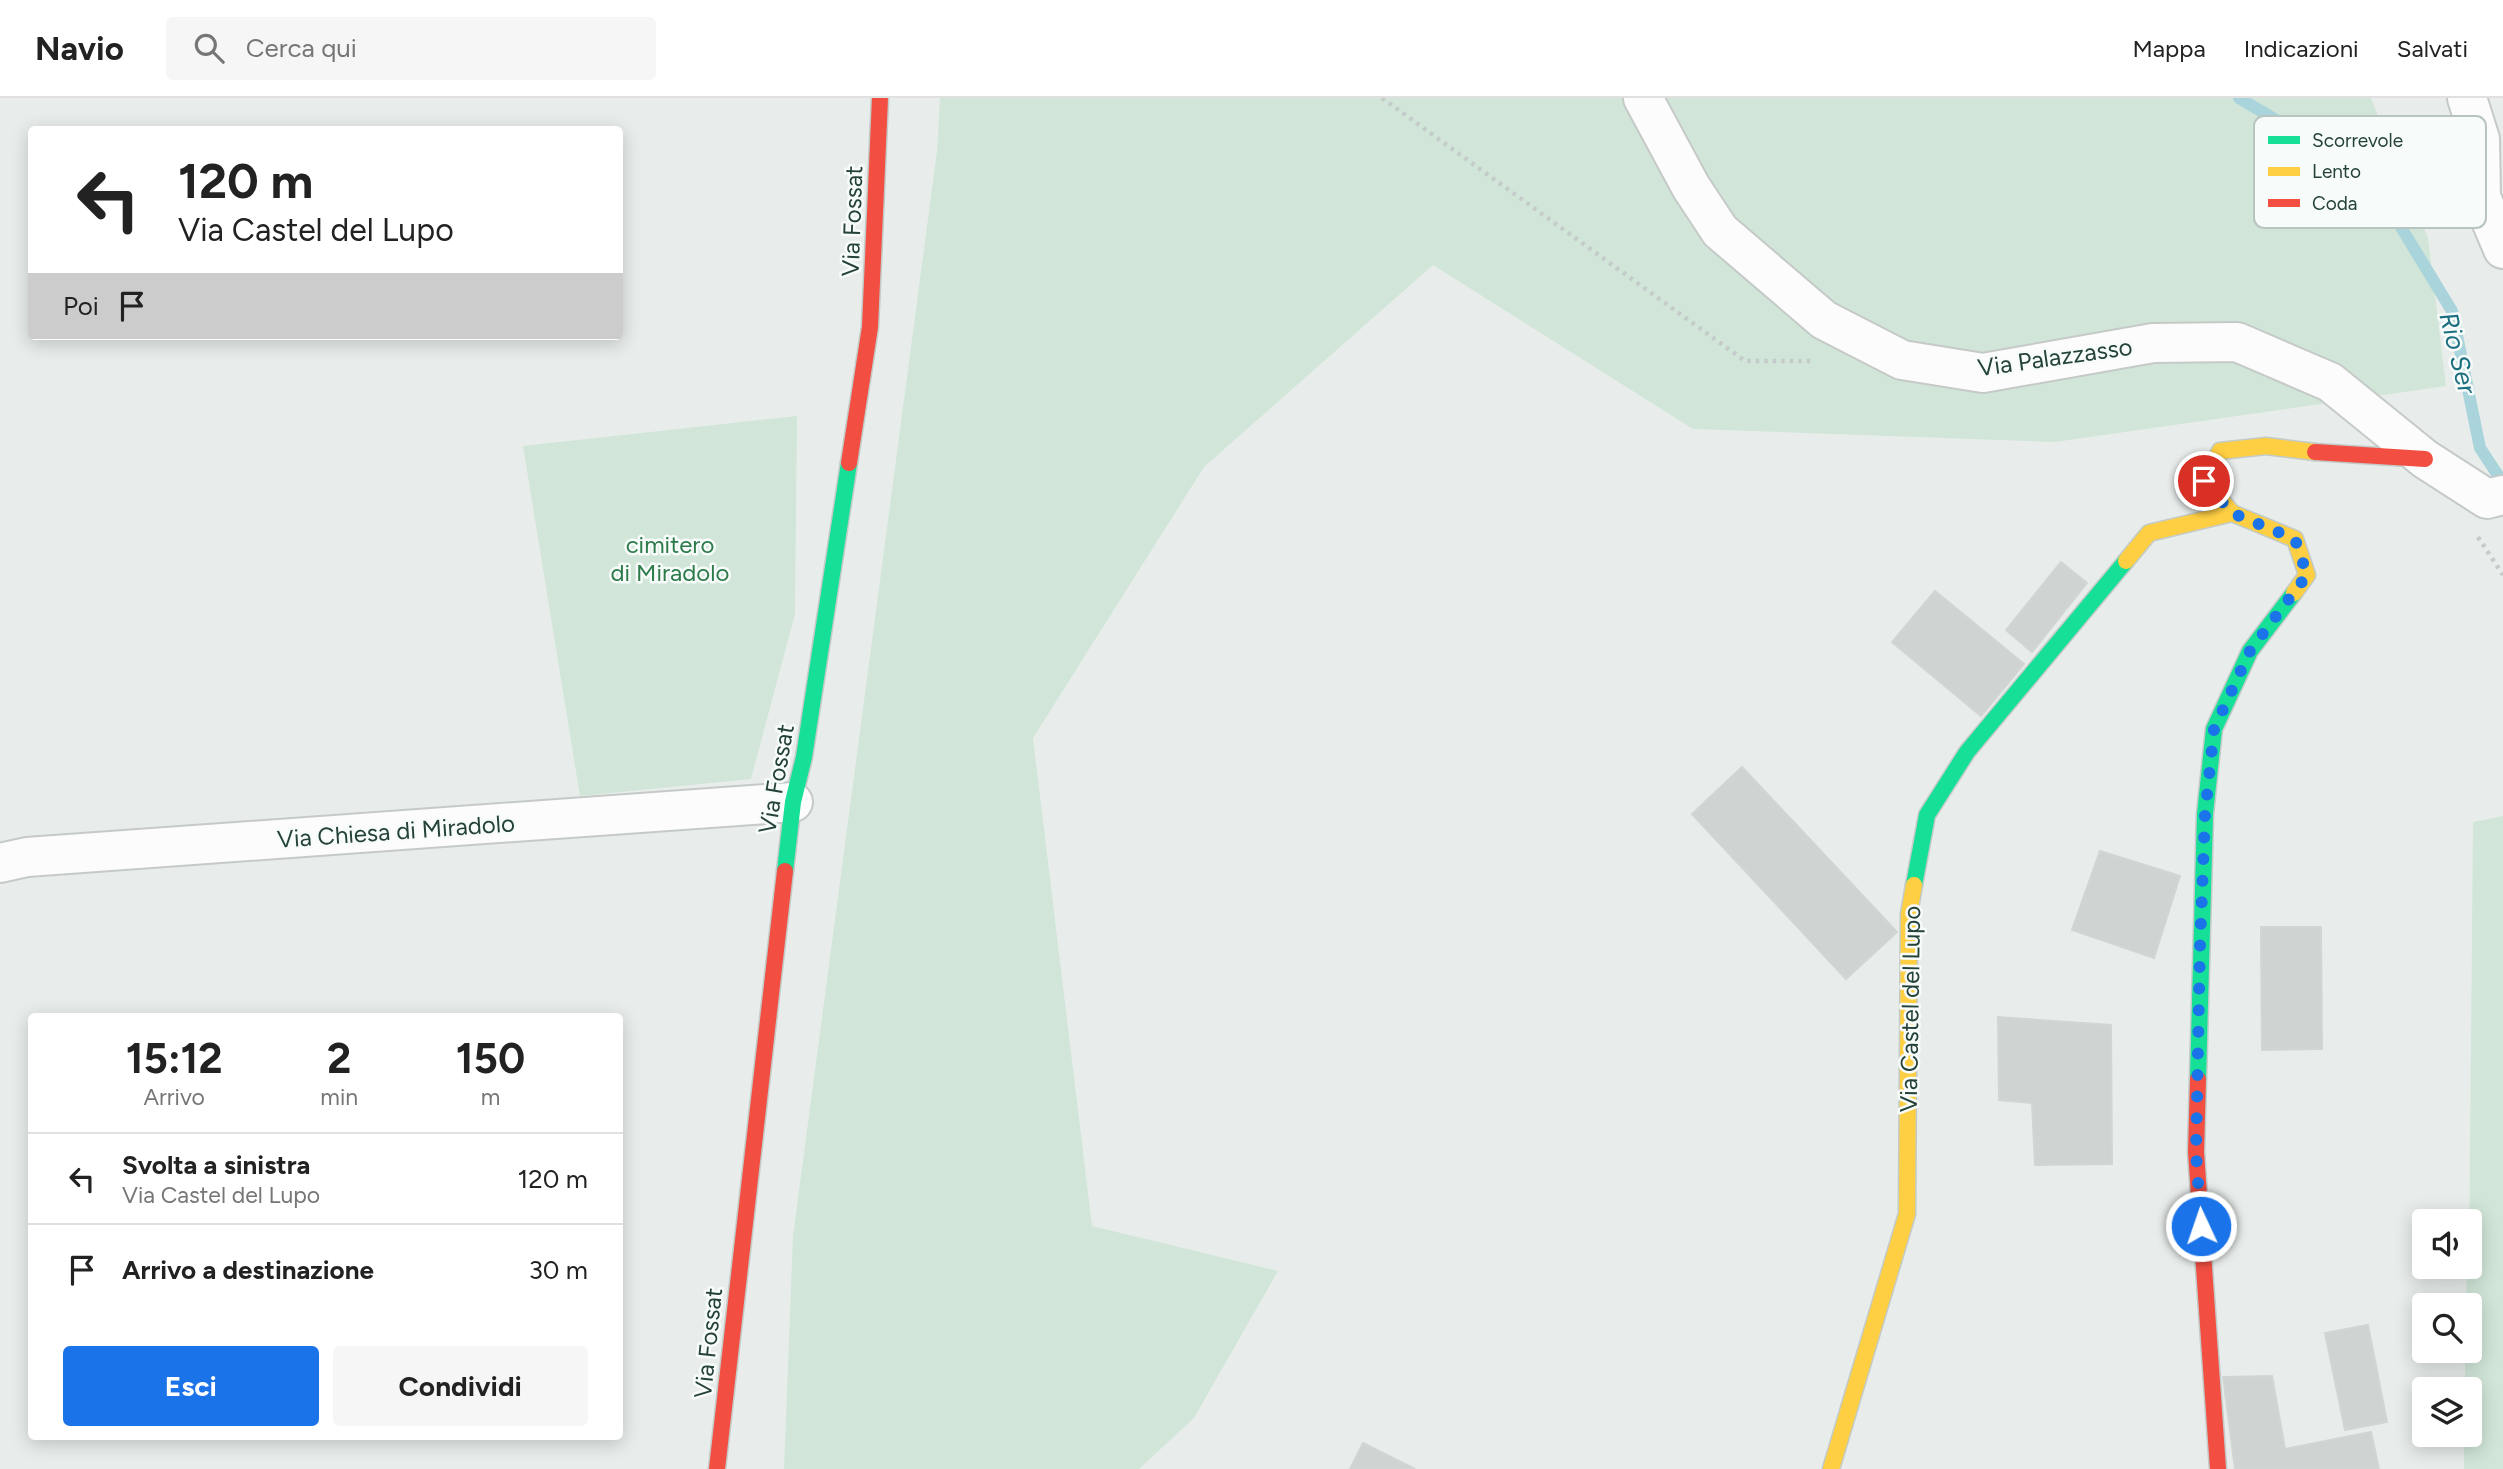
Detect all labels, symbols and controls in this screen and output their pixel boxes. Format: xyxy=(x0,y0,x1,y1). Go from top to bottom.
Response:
search box xyxy=(166,17,656,80)
text: Navio xyxy=(35,29,124,68)
icon: search xyxy=(190,29,228,67)
text: Cerca qui xyxy=(246,32,357,64)
text: Mappa xyxy=(2133,34,2206,63)
text: Indicazioni xyxy=(2244,34,2359,63)
text: Salvati xyxy=(2397,34,2468,63)
legend xyxy=(2254,116,2486,228)
text: Scorrevole xyxy=(2312,129,2403,152)
text: 120 m xyxy=(178,151,313,210)
icon: left xyxy=(63,154,154,245)
text: Lento xyxy=(2312,160,2361,183)
street label: Via Fossat xyxy=(836,165,868,277)
text: Coda xyxy=(2312,192,2358,215)
text: Via Castel del Lupo xyxy=(178,211,454,249)
icon: arrive xyxy=(113,287,151,325)
text: Poi xyxy=(63,290,99,322)
water label: Rio Ser xyxy=(2432,309,2484,398)
street label: Via Palazzasso xyxy=(1976,332,2134,382)
pin xyxy=(2174,451,2234,511)
icon: arrive xyxy=(2185,462,2223,500)
park label: cimitero di Miradolo xyxy=(611,530,729,587)
street label: Via Fossat xyxy=(752,722,800,836)
street label: Via Chiesa di Miradolo xyxy=(276,808,516,854)
street label: Via Castel del Lupo xyxy=(1894,905,1926,1113)
text: 15:12 xyxy=(126,1033,223,1084)
text: 2 xyxy=(327,1033,351,1084)
text: 150 xyxy=(456,1033,525,1084)
text: Arrivo xyxy=(143,1083,205,1111)
text: min xyxy=(320,1083,358,1111)
text: m xyxy=(481,1083,500,1111)
text: Svolta a sinistra xyxy=(122,1149,310,1181)
icon: left xyxy=(63,1160,101,1198)
text: 120 m xyxy=(518,1163,588,1195)
text: Via Castel del Lupo xyxy=(122,1181,320,1209)
position arrow xyxy=(2164,1189,2238,1263)
map controls xyxy=(2412,1209,2482,1447)
button: sound xyxy=(2412,1209,2482,1279)
icon: arrive xyxy=(63,1251,101,1289)
text: Arrivo a destinazione xyxy=(122,1254,374,1286)
text: 30 m xyxy=(529,1254,588,1286)
street label: Via Fossat xyxy=(688,1286,728,1400)
button: search xyxy=(2412,1293,2482,1363)
button: Esci xyxy=(63,1346,319,1426)
button: Condividi xyxy=(333,1346,588,1426)
button: layers xyxy=(2412,1377,2482,1447)

